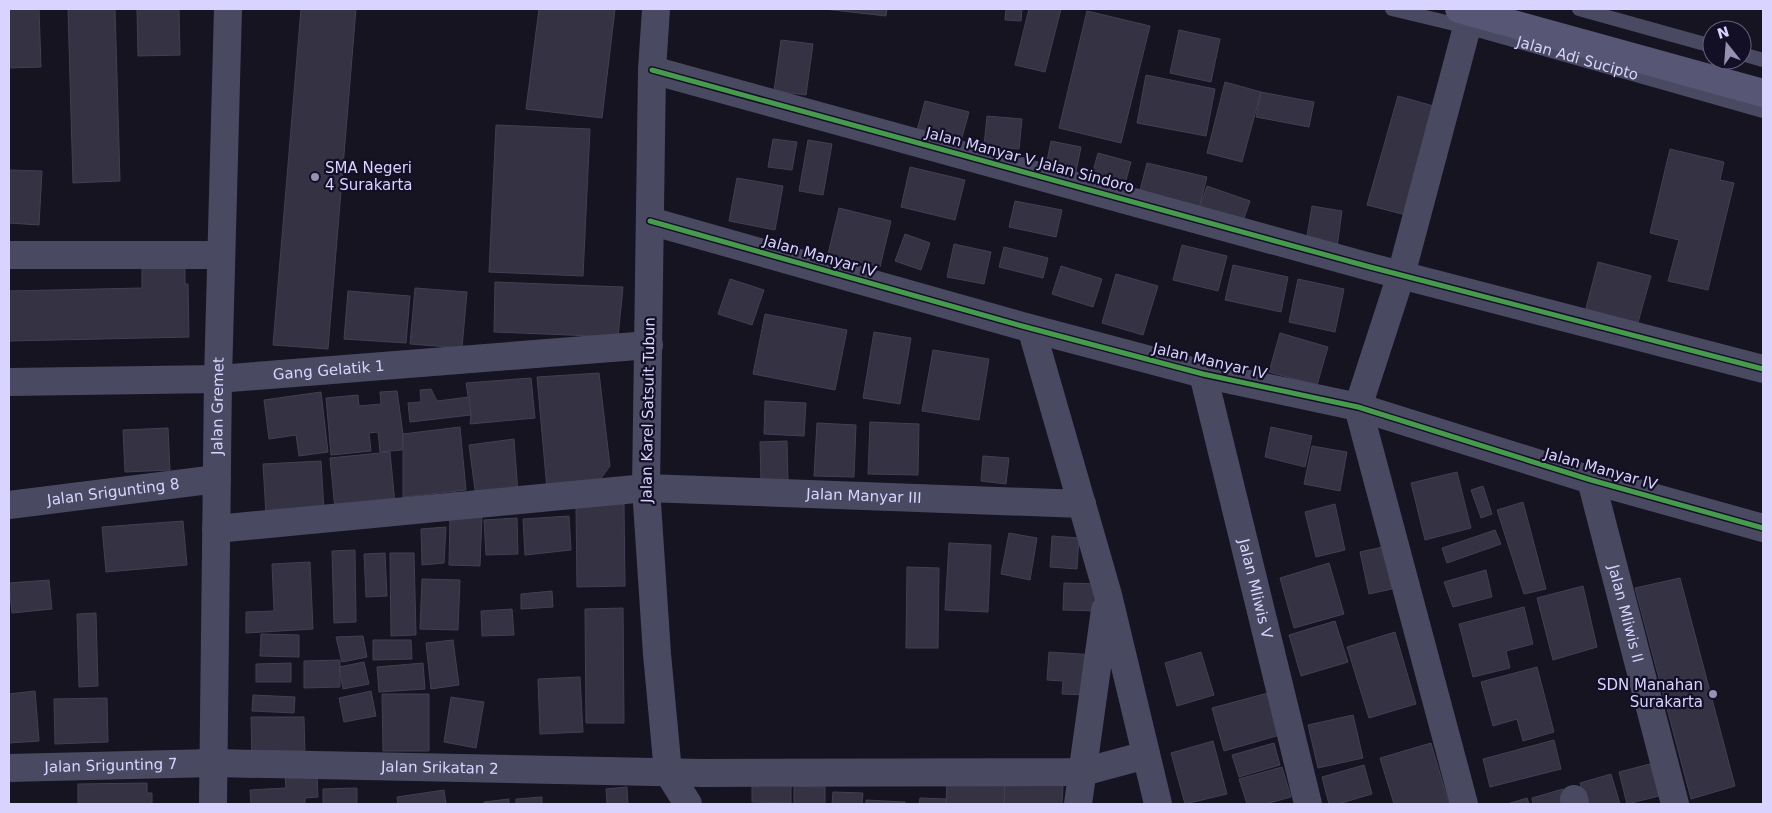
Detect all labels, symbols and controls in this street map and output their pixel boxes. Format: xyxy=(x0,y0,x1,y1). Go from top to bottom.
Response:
north arrow xyxy=(1702,20,1752,70)
text: N xyxy=(1715,23,1731,42)
street label: Jalan Adi Sucipto xyxy=(1514,32,1641,84)
street label: Jalan Manyar V Jalan Sindoro xyxy=(923,123,1136,197)
place label: SMA Negeri 4 Surakarta xyxy=(325,159,413,194)
marker: SMA Negeri 4 Surakarta xyxy=(309,171,321,183)
street label: Jalan Manyar IV xyxy=(761,231,879,281)
street label: Jalan Karel Satsuit Tubun xyxy=(637,317,659,504)
street label: Jalan Manyar IV xyxy=(1150,339,1270,383)
street label: Jalan Gremet xyxy=(208,357,228,456)
street label: Gang Gelatik 1 xyxy=(272,357,385,384)
street label: Jalan Manyar IV xyxy=(1542,444,1660,494)
street label: Jalan Srigunting 8 xyxy=(45,475,180,509)
street label: Jalan Manyar III xyxy=(805,485,922,507)
street label: Jalan Mliwis V xyxy=(1234,536,1276,641)
street label: Jalan Mliwis II xyxy=(1604,562,1647,665)
place label: SDN Manahan Surakarta xyxy=(1597,676,1703,711)
marker: SDN Manahan Surakarta xyxy=(1707,688,1719,700)
street label: Jalan Srigunting 7 xyxy=(43,755,178,776)
street label: Jalan Srikatan 2 xyxy=(380,757,499,778)

